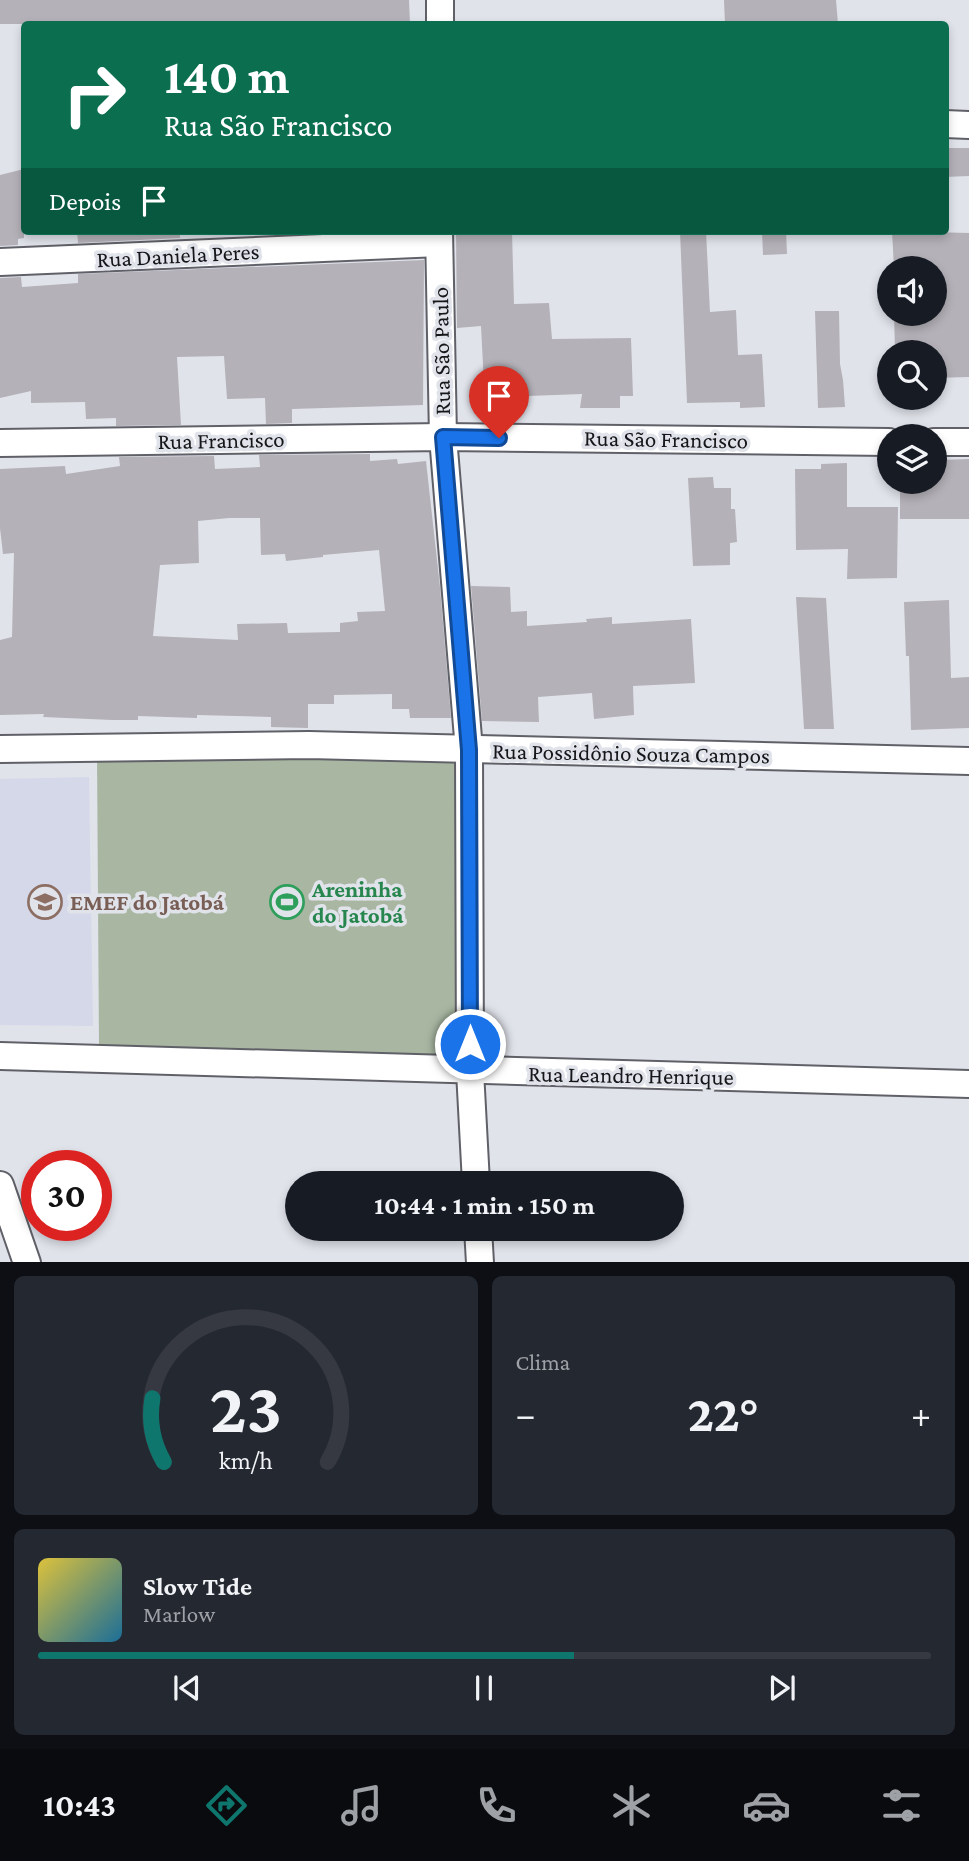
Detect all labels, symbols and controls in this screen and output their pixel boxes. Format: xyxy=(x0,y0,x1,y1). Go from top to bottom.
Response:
icon: right xyxy=(49,49,140,140)
text: 140 m xyxy=(164,49,289,104)
text: Rua São Francisco xyxy=(164,107,392,143)
icon: arrive xyxy=(135,182,173,220)
text: Depois xyxy=(49,187,121,216)
street label: Rua Daniela Peres xyxy=(96,238,260,272)
map controls xyxy=(877,256,947,494)
button: sound xyxy=(877,256,947,326)
street label: Rua São Paulo xyxy=(427,287,455,415)
button: search xyxy=(877,340,947,410)
pin xyxy=(469,366,529,438)
icon: arrive xyxy=(480,377,518,415)
button: layers xyxy=(877,424,947,494)
street label: Rua São Francisco xyxy=(584,425,748,453)
street label: Rua Francisco xyxy=(157,426,285,454)
street label: Rua Possidônio Souza Campos xyxy=(492,738,770,768)
place label: Areninha do Jatobá xyxy=(311,876,404,928)
school or university icon: EMEF do Jatobá xyxy=(26,883,64,921)
sports icon: Areninha do Jatobá xyxy=(268,883,306,921)
place label: EMEF do Jatobá xyxy=(70,889,225,915)
position arrow xyxy=(433,1007,507,1081)
street label: Rua Leandro Henrique xyxy=(528,1060,734,1090)
speed limit sign: 30 xyxy=(21,1150,112,1241)
text: 10:44 · 1 min · 150 m xyxy=(374,1191,595,1220)
text: Clima xyxy=(516,1349,570,1375)
text: 23 xyxy=(209,1367,282,1448)
text: 22° xyxy=(687,1384,759,1442)
text: − xyxy=(516,1393,536,1435)
text: + xyxy=(911,1393,931,1435)
text: km/h xyxy=(219,1446,273,1473)
text: Slow Tide xyxy=(143,1572,252,1601)
text: Marlow xyxy=(143,1601,215,1627)
icon: previous xyxy=(168,1669,206,1707)
icon: pause xyxy=(465,1669,503,1707)
icon: next xyxy=(763,1669,801,1707)
icon: directions xyxy=(202,1781,251,1830)
icon: music xyxy=(337,1781,386,1830)
icon: phone xyxy=(472,1781,521,1830)
icon: climate xyxy=(607,1781,656,1830)
icon: car xyxy=(742,1781,791,1830)
icon: filters xyxy=(877,1781,926,1830)
text: 10:43 xyxy=(43,1787,116,1823)

